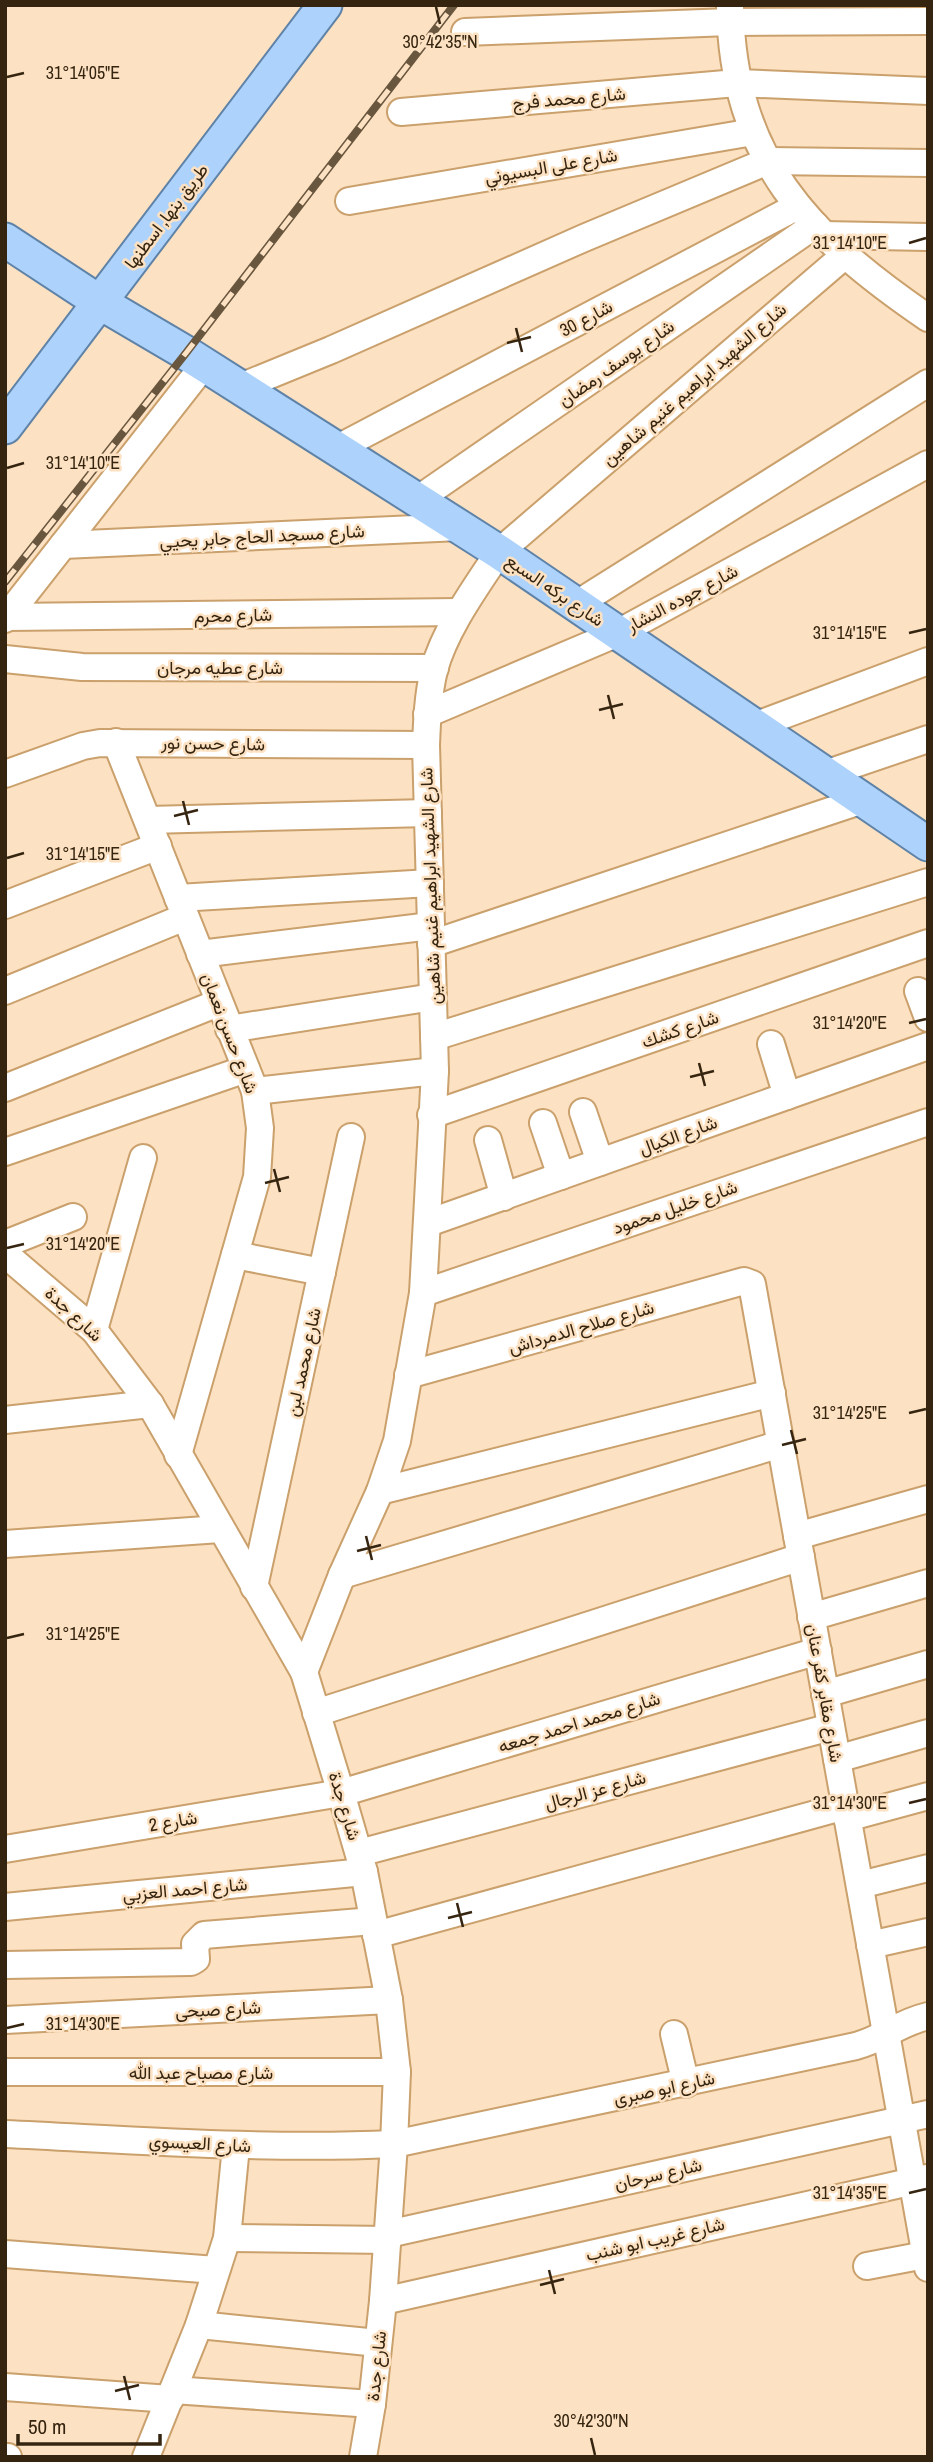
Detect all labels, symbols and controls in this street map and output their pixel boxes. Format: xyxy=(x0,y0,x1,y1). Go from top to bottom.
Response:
text: 30°42'35"N xyxy=(402,29,478,54)
text: 31°14'05"E xyxy=(46,60,120,85)
street label: شارع محمد فرج xyxy=(511,81,627,115)
street label: شارع على البسيوني xyxy=(483,142,620,193)
street label: طريق بنها, اسطنها xyxy=(118,158,214,274)
text: 31°14'10"E xyxy=(813,230,887,255)
street label: شارع 30 xyxy=(555,294,617,342)
street label: شارع الشهيد ابراهيم غنيم شاهين xyxy=(596,297,792,471)
street label: شارع يوسف رمضان xyxy=(553,314,679,412)
text: 31°14'10"E xyxy=(46,450,120,475)
street label: شارع مسجد الحاج جابر يحيي xyxy=(159,518,365,557)
street label: شارع بركه السبع xyxy=(501,548,609,632)
street label: شارع جوده النشار xyxy=(621,558,742,638)
street label: شارع محرم xyxy=(194,602,272,628)
text: 31°14'15"E xyxy=(813,620,887,645)
street label: شارع عطيه مرجان xyxy=(157,655,283,680)
street label: شارع حسن نور xyxy=(160,730,265,756)
street label: شارع الشهيد ابراهيم غنيم شاهين xyxy=(413,767,447,1005)
text: 31°14'15"E xyxy=(46,841,120,866)
street label: شارع حسن نعمان xyxy=(196,969,264,1097)
street label: شارع كشك xyxy=(638,1004,722,1054)
text: 31°14'20"E xyxy=(813,1010,887,1035)
street label: شارع الكيال xyxy=(635,1109,721,1161)
street label: شارع خليل محمود xyxy=(609,1174,741,1240)
text: 31°14'20"E xyxy=(46,1231,120,1256)
street label: شارع جدة xyxy=(40,1281,108,1347)
street label: شارع صلاح الدمرداش xyxy=(505,1294,657,1360)
street label: شارع محمد لبن xyxy=(279,1305,327,1419)
text: 31°14'25"E xyxy=(813,1400,887,1425)
text: 31°14'25"E xyxy=(46,1621,120,1646)
street label: شارع مقابر كفر عنان xyxy=(801,1622,849,1764)
street label: شارع محمد احمد جمعه xyxy=(495,1685,663,1759)
street label: شارع عز الرجال xyxy=(542,1764,648,1816)
street label: شارع جدة xyxy=(323,1769,367,1843)
text: 31°14'30"E xyxy=(813,1790,887,1815)
street label: شارع 2 xyxy=(147,1804,199,1838)
street label: شارع احمد العزبي xyxy=(121,1871,249,1910)
street label: شارع صبحى xyxy=(175,1994,261,2024)
text: 31°14'30"E xyxy=(46,2011,120,2036)
street label: شارع مصباح عبد الله xyxy=(129,2060,273,2085)
street label: شارع ابو صبرى xyxy=(611,2065,717,2111)
street label: شارع العيسوي xyxy=(148,2128,252,2161)
street label: شارع سرحان xyxy=(612,2152,704,2196)
text: 31°14'35"E xyxy=(813,2180,887,2205)
street label: شارع غريب ابو شنب xyxy=(583,2211,727,2267)
street label: شارع جدة xyxy=(360,2330,392,2402)
scale bar xyxy=(18,2402,159,2446)
text: 30°42'30"N xyxy=(553,2408,629,2433)
text: 50 m xyxy=(28,2412,66,2441)

